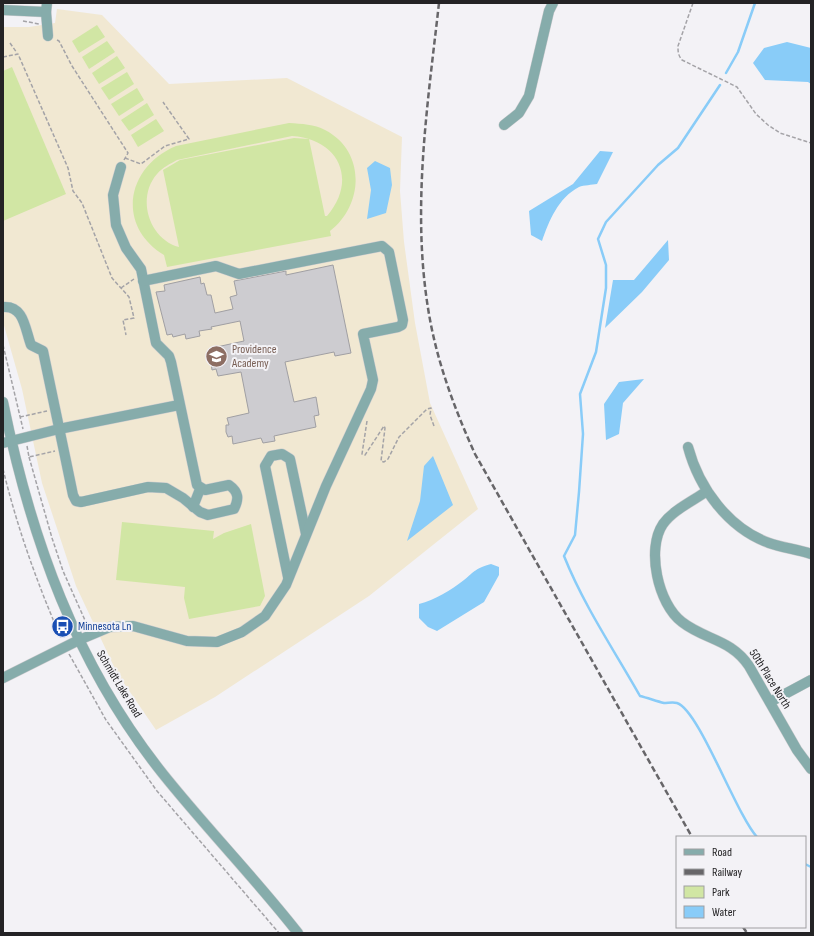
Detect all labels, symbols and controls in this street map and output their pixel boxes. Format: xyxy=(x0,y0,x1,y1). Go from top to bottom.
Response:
place label: Providence Academy xyxy=(231,342,277,371)
school or university icon: Providence Academy xyxy=(204,343,230,369)
bus stop icon: Minnesota Ln xyxy=(50,613,76,639)
place label: Minnesota Ln xyxy=(78,619,131,634)
street label: 50th Place North xyxy=(746,646,794,712)
street label: Schmidt Lake Road xyxy=(93,648,145,720)
legend xyxy=(676,836,806,928)
text: Road xyxy=(712,845,732,860)
text: Railway xyxy=(712,865,743,880)
text: Park xyxy=(712,885,730,900)
text: Water xyxy=(712,905,736,920)

